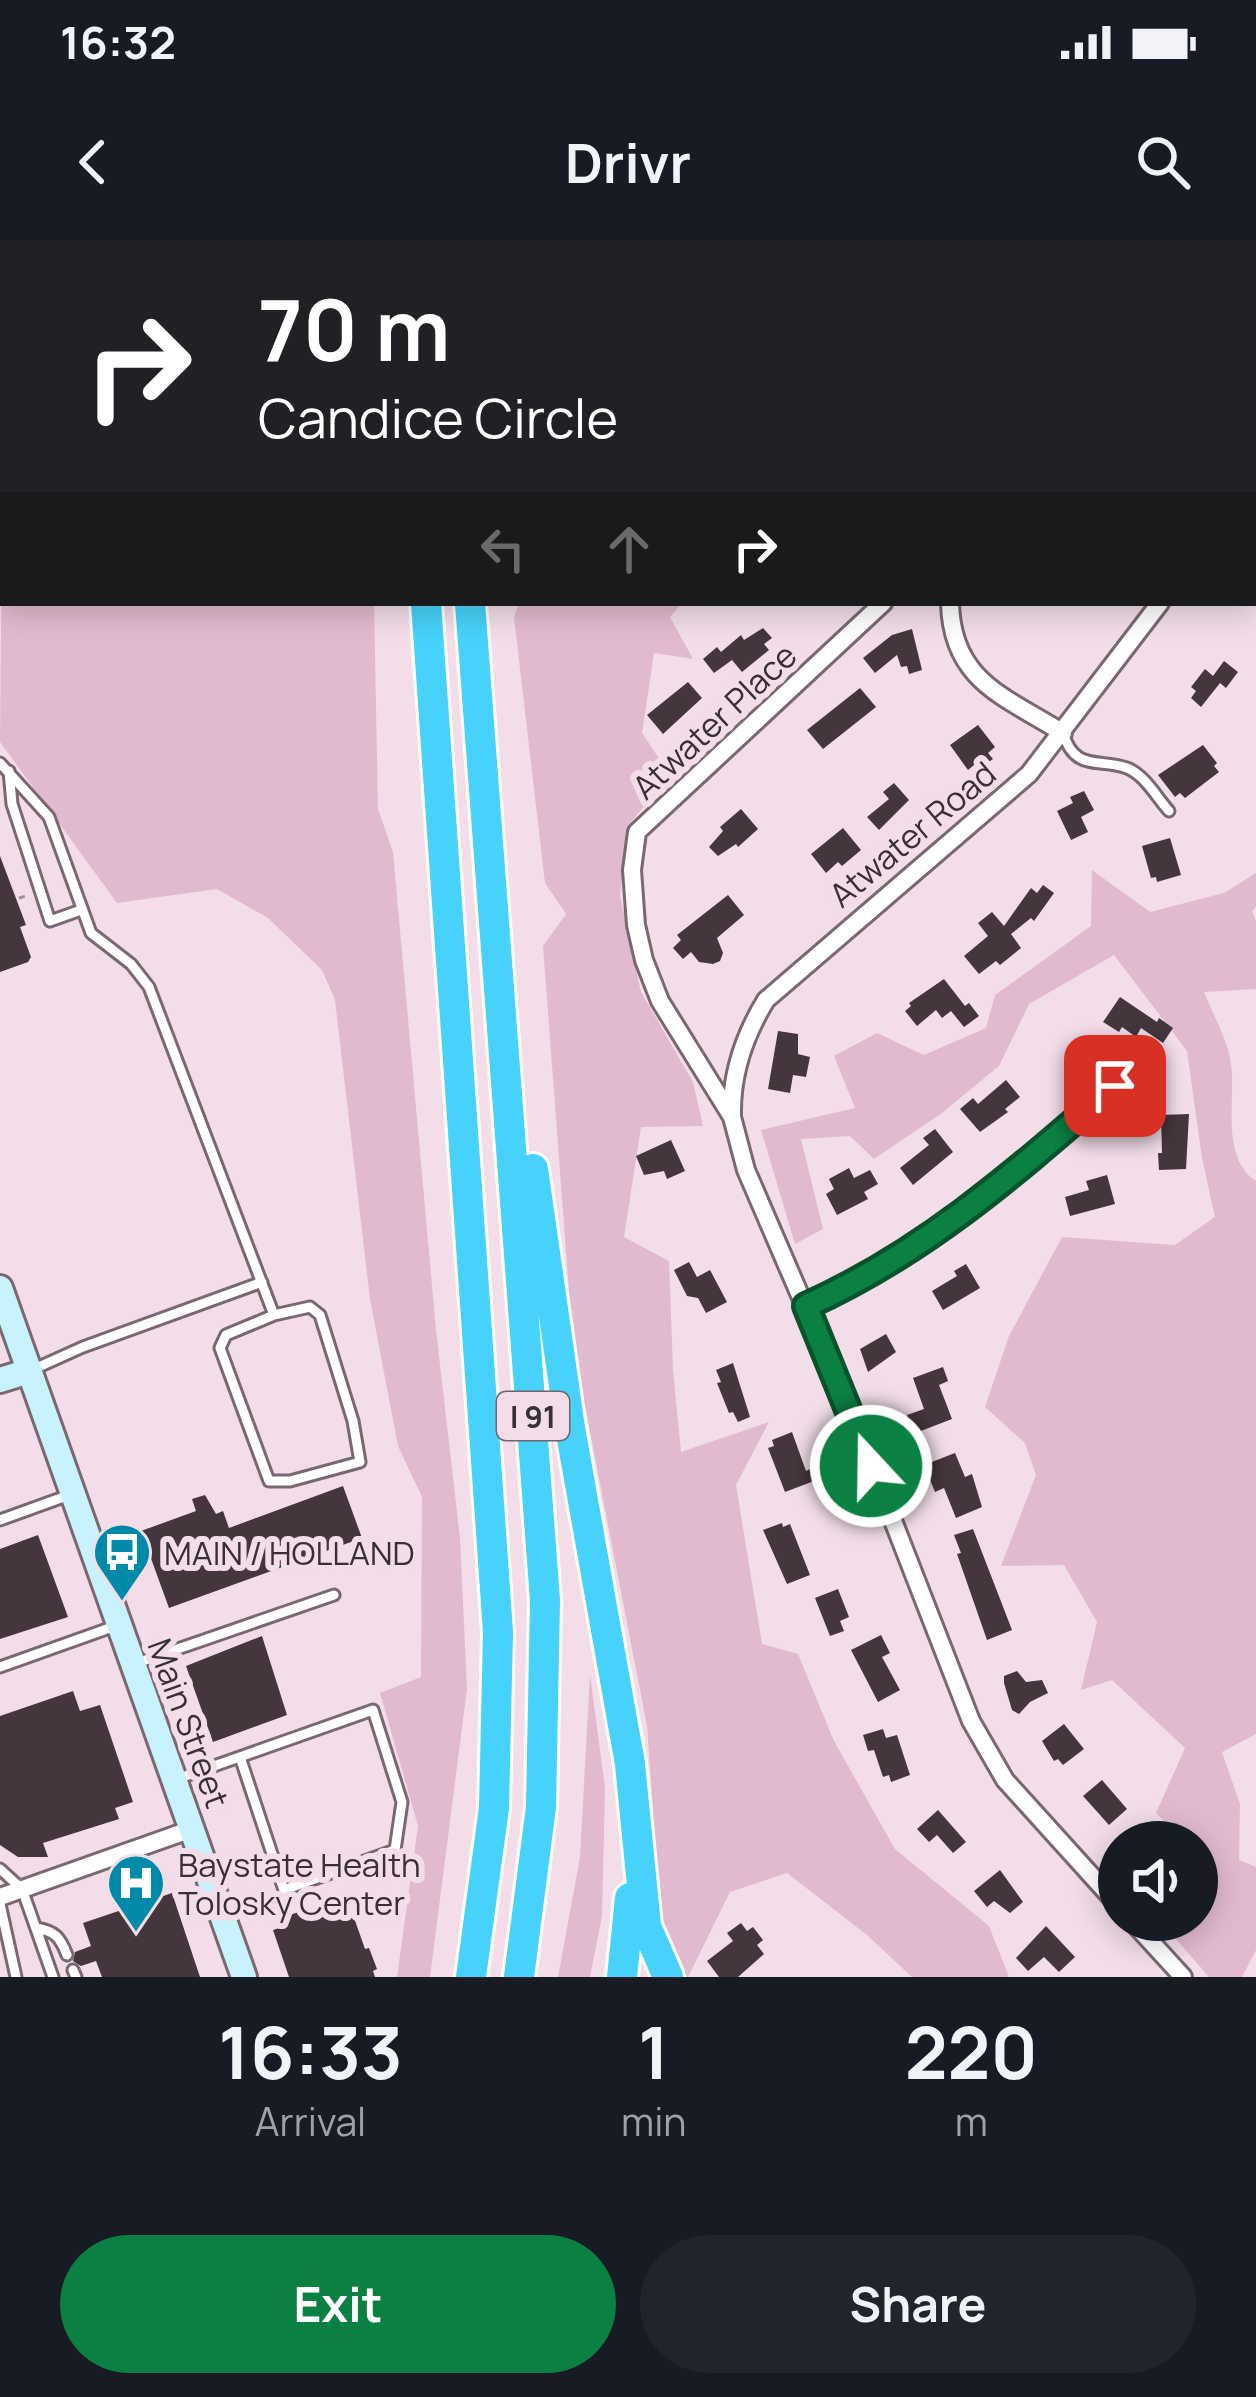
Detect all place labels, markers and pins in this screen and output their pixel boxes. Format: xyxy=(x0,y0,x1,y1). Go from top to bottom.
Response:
pin xyxy=(1064,1035,1166,1137)
bus stop icon: MAIN / HOLLAND xyxy=(91,1521,153,1603)
place label: MAIN / HOLLAND xyxy=(164,1530,415,1575)
place label: Baystate Health Tolosky Center xyxy=(178,1842,421,1925)
hospital icon: Baystate Health Tolosky Center xyxy=(105,1852,167,1934)

